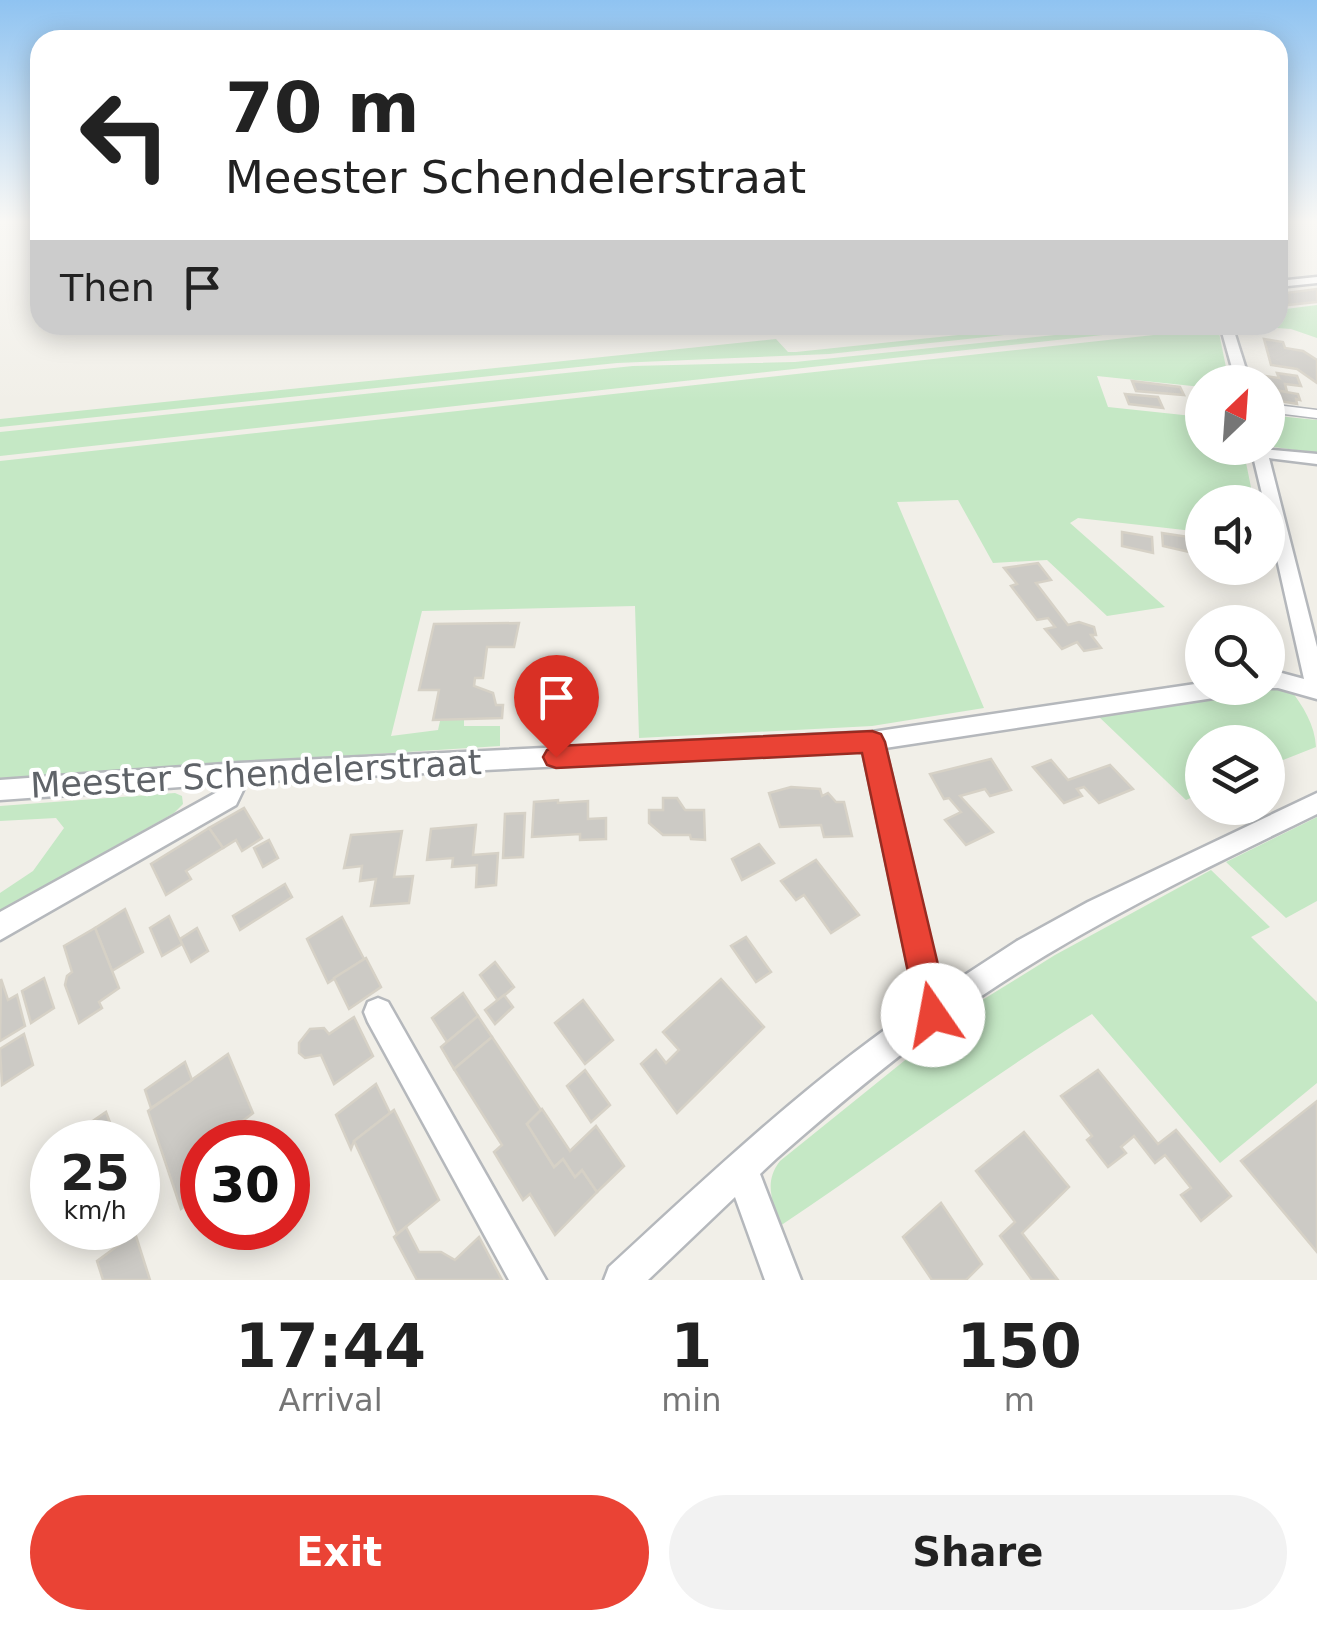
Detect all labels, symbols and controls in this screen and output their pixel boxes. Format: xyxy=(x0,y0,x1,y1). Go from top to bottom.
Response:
text: 70 m xyxy=(225,67,420,149)
icon: left xyxy=(60,70,190,200)
text: Meester Schendelerstraat xyxy=(225,151,806,204)
icon: arrive xyxy=(175,260,230,315)
text: Then xyxy=(60,266,155,310)
north arrow xyxy=(1185,365,1285,465)
map controls xyxy=(1185,365,1285,825)
button: sound xyxy=(1185,485,1285,585)
button: search xyxy=(1185,605,1285,705)
pin xyxy=(514,655,599,758)
icon: arrive xyxy=(529,670,584,725)
button: layers xyxy=(1185,725,1285,825)
street label: Meester Schendelerstraat xyxy=(29,742,483,806)
position arrow xyxy=(881,963,985,1067)
speed limit sign: 30 xyxy=(180,1120,310,1250)
text: 25 xyxy=(60,1144,130,1202)
text: km/h xyxy=(63,1196,127,1225)
text: 17:44 xyxy=(235,1311,426,1381)
text: 1 xyxy=(670,1311,712,1381)
text: 150 xyxy=(957,1311,1082,1381)
text: Arrival xyxy=(279,1381,383,1419)
text: min xyxy=(661,1381,722,1419)
text: m xyxy=(1004,1381,1035,1419)
button: Exit xyxy=(30,1495,649,1610)
button: Share xyxy=(669,1495,1287,1610)

